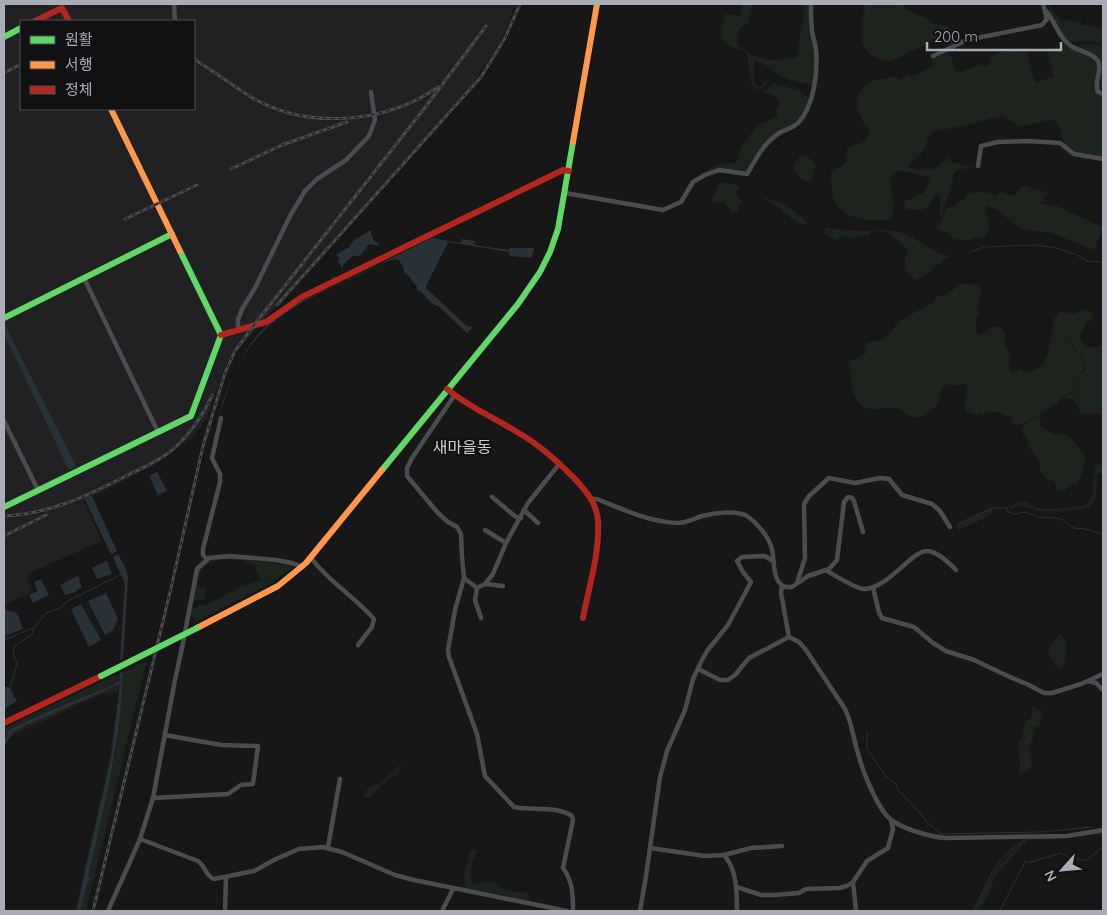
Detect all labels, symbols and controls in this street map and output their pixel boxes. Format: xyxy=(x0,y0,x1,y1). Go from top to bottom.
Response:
legend xyxy=(20,20,195,110)
scale bar xyxy=(927,20,1061,52)
text: 200 m xyxy=(934,27,978,46)
text: 원활 xyxy=(65,30,93,49)
text: 서행 xyxy=(65,55,93,74)
text: 정체 xyxy=(65,80,93,99)
district label: 새마을동 xyxy=(433,437,492,457)
north arrow xyxy=(1037,845,1087,895)
text: N xyxy=(1040,867,1061,885)

